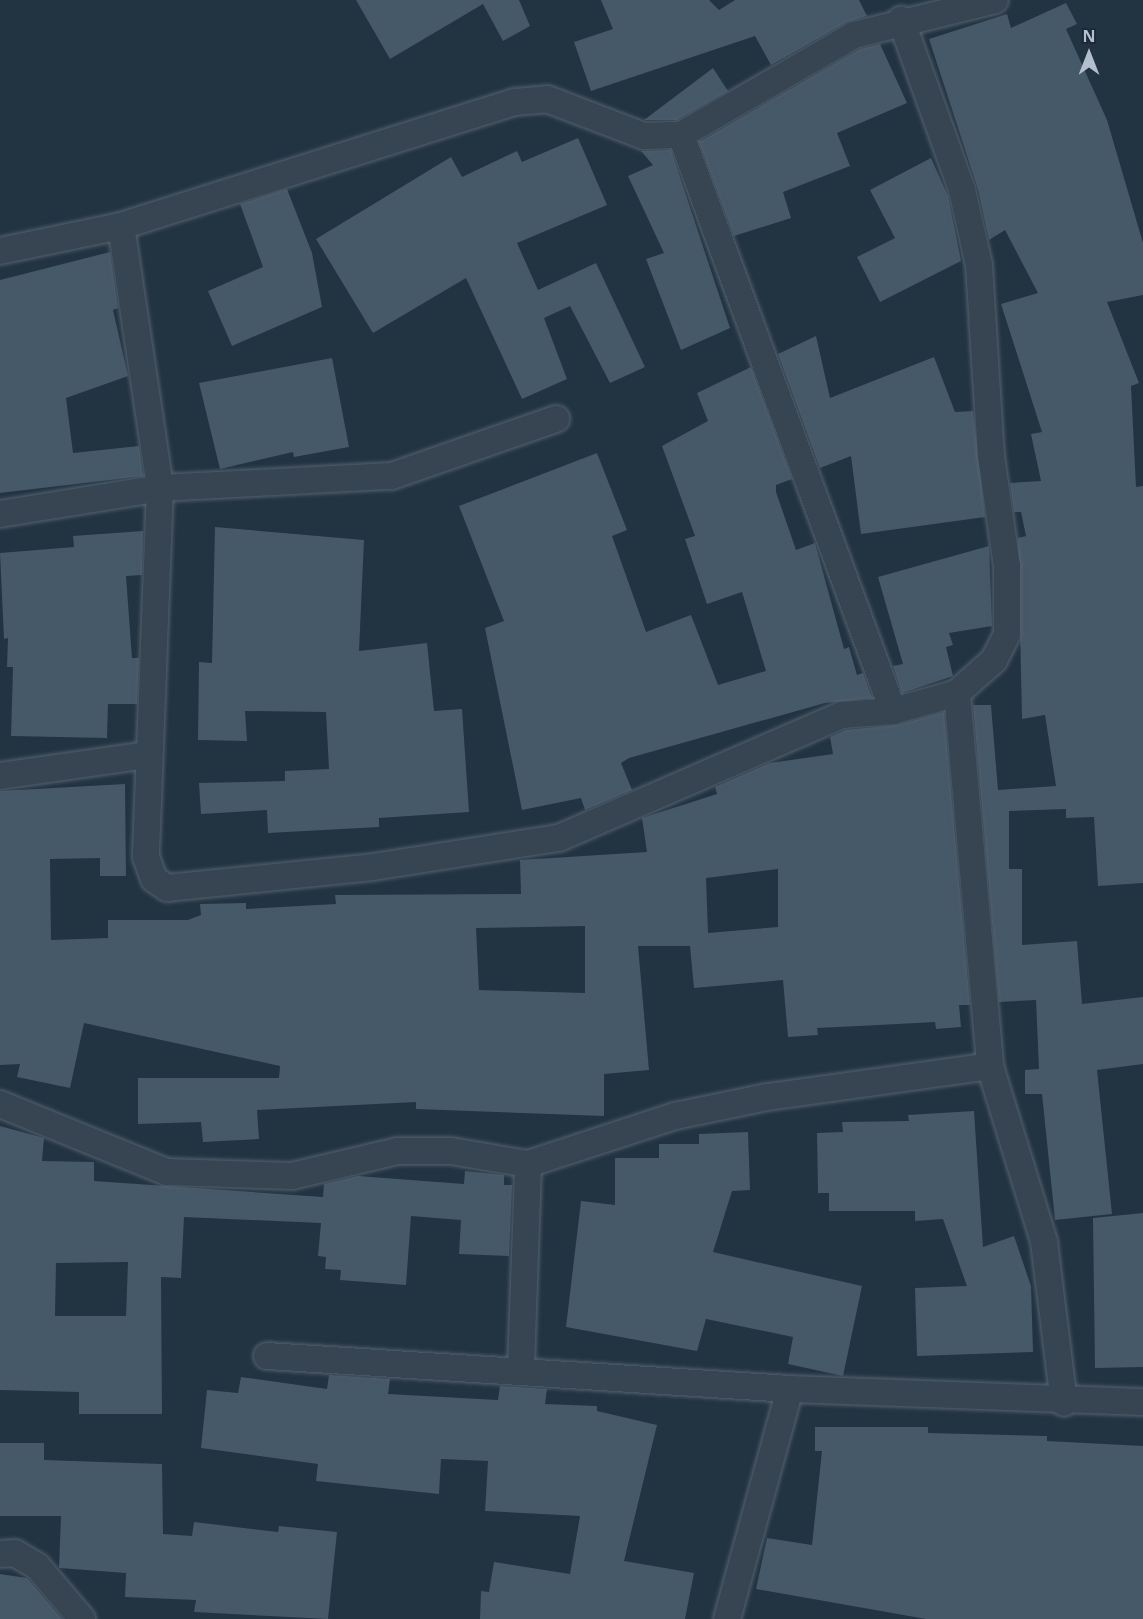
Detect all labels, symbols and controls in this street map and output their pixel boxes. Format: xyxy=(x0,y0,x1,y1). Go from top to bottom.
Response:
north arrow xyxy=(1059,24,1119,84)
text: N xyxy=(1082,25,1096,47)

